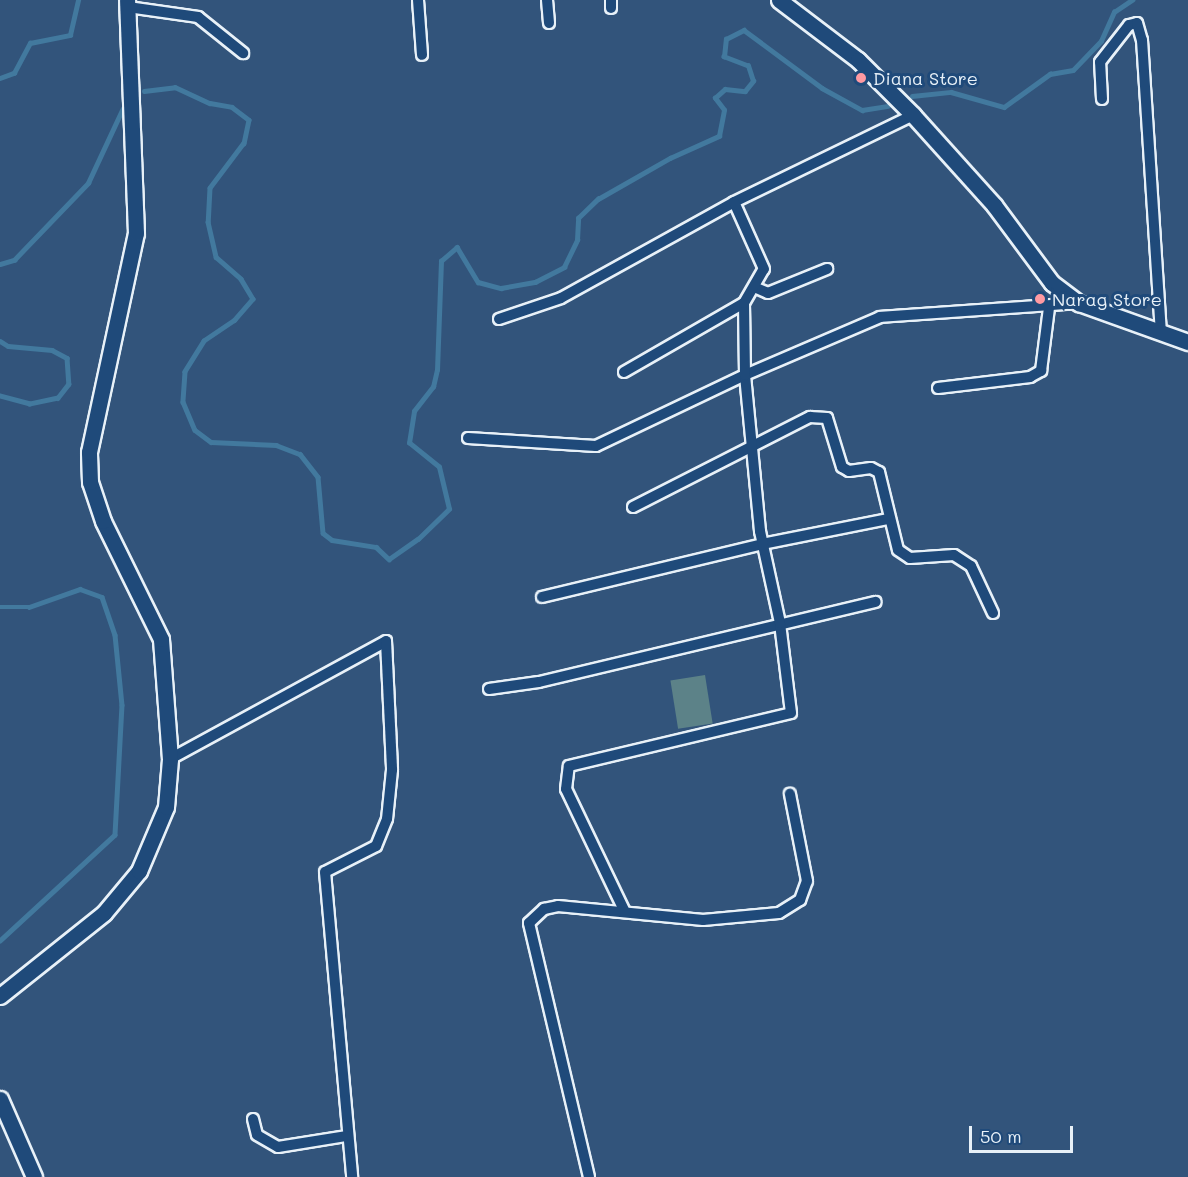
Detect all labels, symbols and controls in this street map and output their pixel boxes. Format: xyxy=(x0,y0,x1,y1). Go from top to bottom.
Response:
place label: Diana Store xyxy=(873,67,978,89)
marker: Diana Store xyxy=(854,71,868,85)
place label: Narag Store xyxy=(1052,288,1162,310)
marker: Narag Store xyxy=(1033,292,1047,306)
scale bar xyxy=(972,1114,1076,1152)
text: 50 m xyxy=(980,1124,1022,1148)

